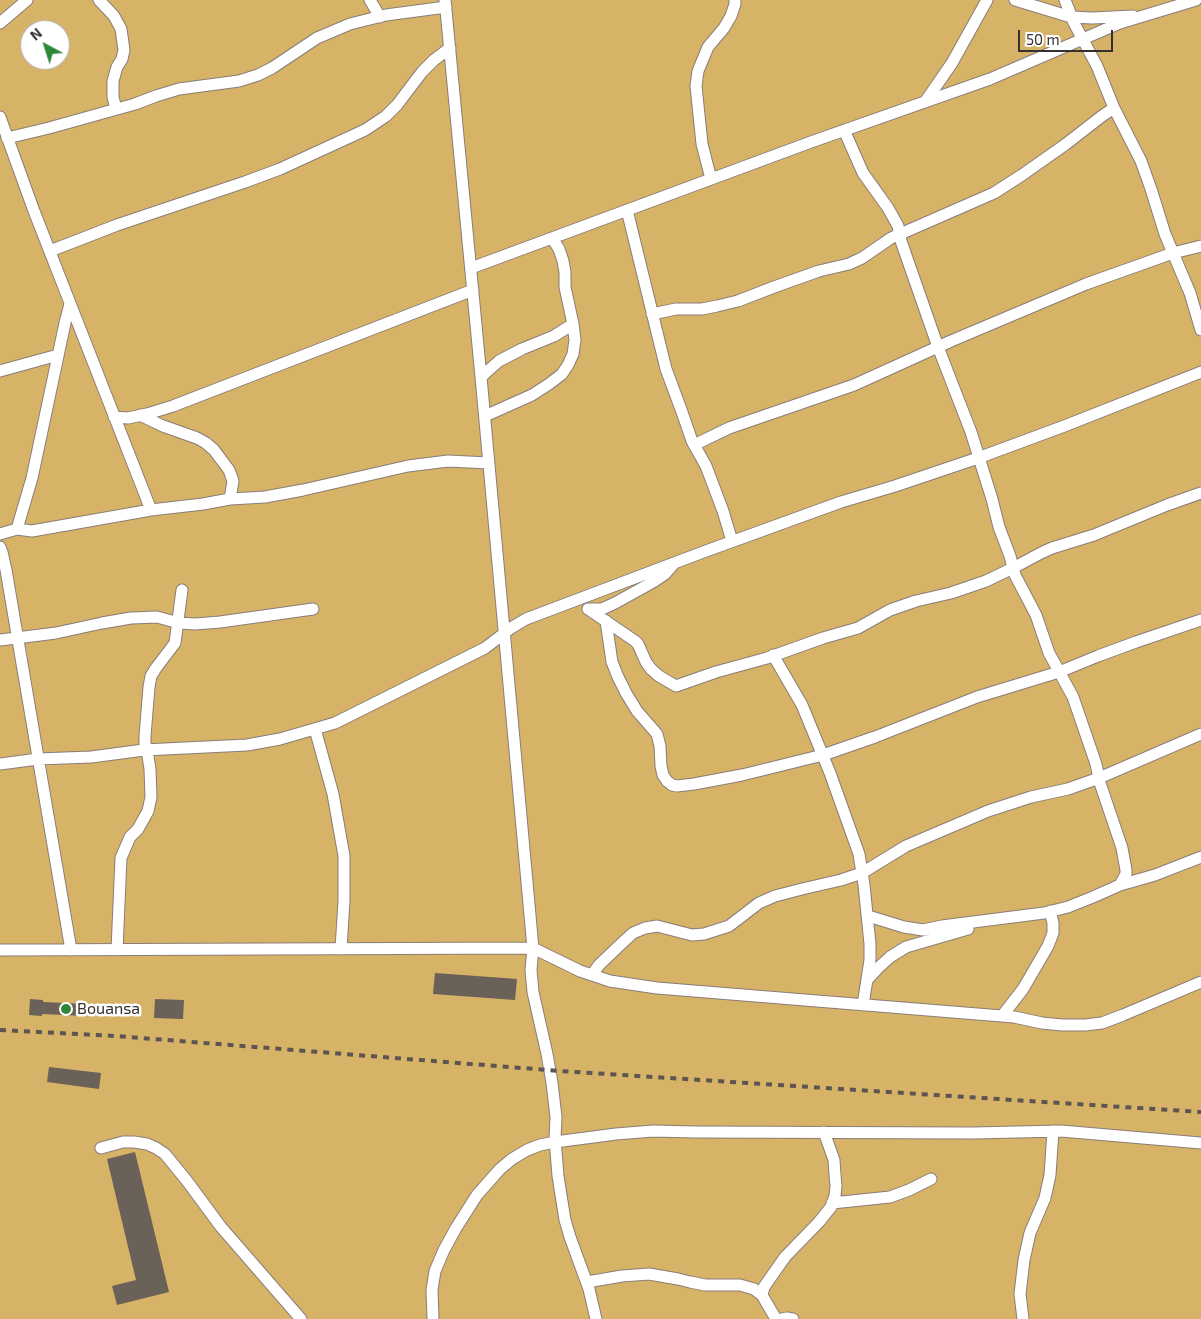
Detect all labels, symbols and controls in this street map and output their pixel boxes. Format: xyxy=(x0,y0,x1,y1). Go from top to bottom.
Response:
north arrow xyxy=(20,20,70,70)
scale bar xyxy=(1021,20,1116,52)
text: N xyxy=(26,24,45,44)
text: 50 m xyxy=(1026,30,1060,48)
place label: Bouansa xyxy=(77,999,140,1019)
marker: Bouansa xyxy=(59,1002,73,1016)

